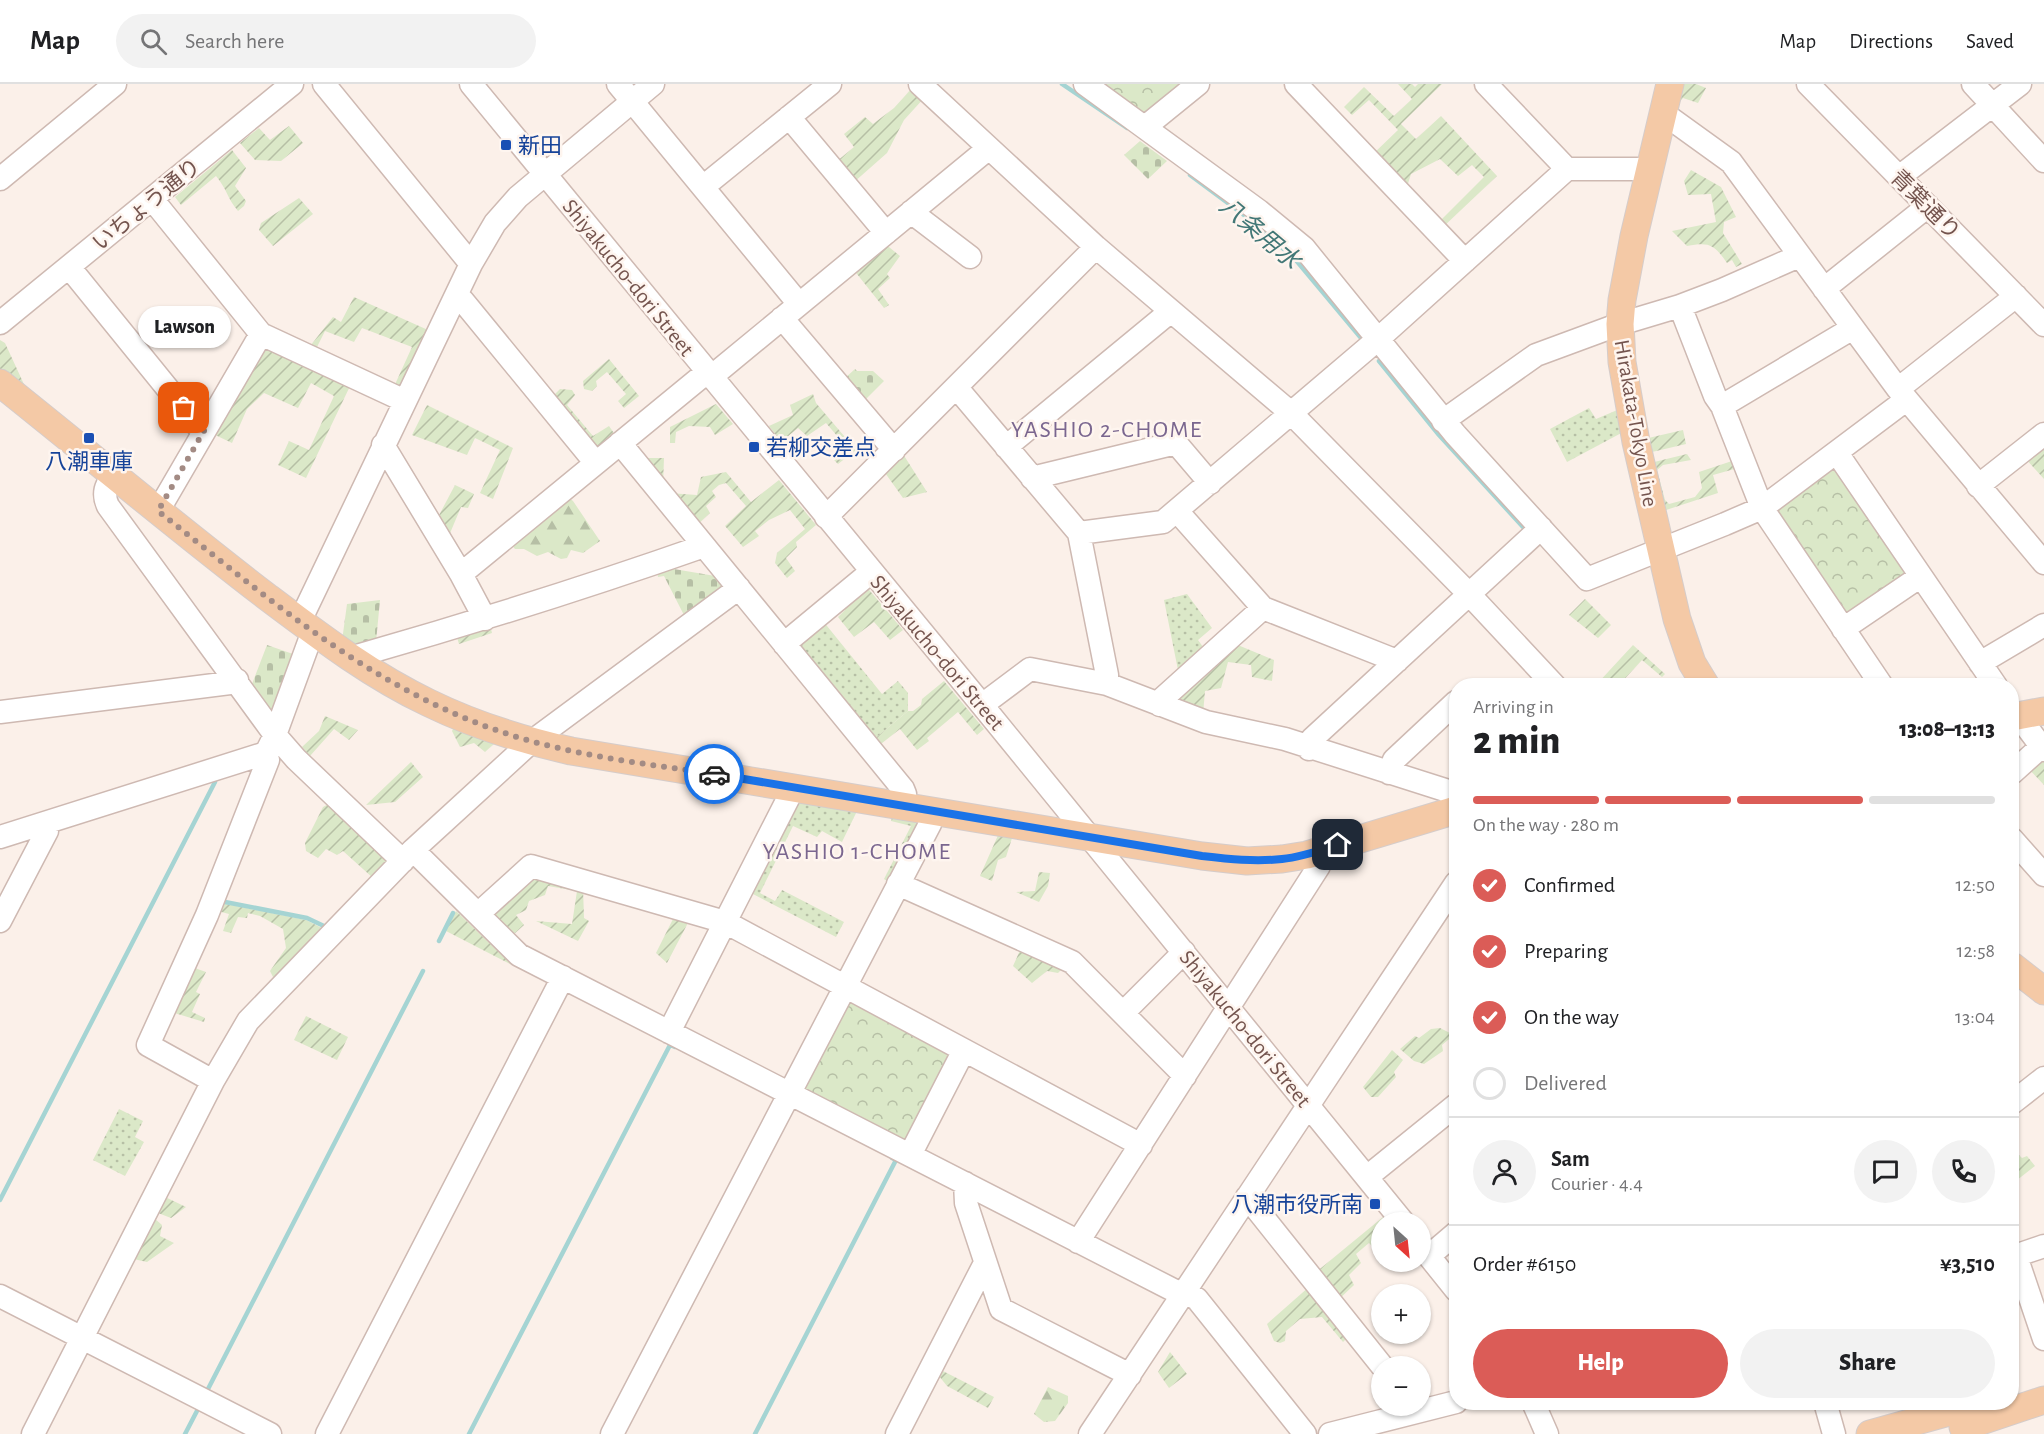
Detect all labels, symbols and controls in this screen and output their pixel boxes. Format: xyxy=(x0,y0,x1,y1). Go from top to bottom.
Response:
search box xyxy=(116,14,536,68)
icon: search xyxy=(137,25,170,58)
text: Map xyxy=(30,27,80,55)
text: Search here xyxy=(185,30,284,52)
text: Map xyxy=(1780,31,1816,52)
text: Directions xyxy=(1849,31,1933,52)
text: Saved xyxy=(1966,31,2014,52)
place label: 新田 xyxy=(518,134,562,157)
marker: 新田 xyxy=(499,138,513,152)
street label: いちょう通り xyxy=(88,155,205,255)
street label: 青葉通り xyxy=(1886,165,1965,244)
water label: 八条用水 xyxy=(1215,192,1307,276)
street label: Shiyakucho-dori Street xyxy=(558,195,698,360)
callout: Lawson xyxy=(138,306,231,348)
text: Lawson xyxy=(154,317,215,337)
street label: Hirakata-Tokyo Line xyxy=(1610,338,1662,508)
pin xyxy=(158,382,209,433)
icon: bag xyxy=(167,391,200,424)
district label: YASHIO 2-CHOME xyxy=(1011,418,1203,442)
marker: 八潮車庫 xyxy=(82,431,96,445)
place label: 若柳交差点 xyxy=(766,436,876,459)
marker: 若柳交差点 xyxy=(747,440,761,454)
place label: 八潮車庫 xyxy=(45,450,133,473)
street label: Shiyakucho-dori Street xyxy=(866,571,1008,734)
text: Arriving in xyxy=(1473,697,1554,717)
text: 13:08–13:13 xyxy=(1899,718,1995,740)
text: 2 min xyxy=(1473,722,1560,761)
courier xyxy=(684,744,744,804)
icon: car xyxy=(698,758,731,791)
text: On the way · 280 m xyxy=(1473,815,1619,835)
pin xyxy=(1312,819,1363,870)
icon: home xyxy=(1321,828,1354,861)
district label: YASHIO 1-CHOME xyxy=(762,840,952,864)
icon: check xyxy=(1473,869,1506,902)
text: Confirmed xyxy=(1524,874,1615,896)
text: 12:50 xyxy=(1956,875,1995,895)
icon: check xyxy=(1473,935,1506,968)
text: Preparing xyxy=(1524,940,1608,962)
text: 12:58 xyxy=(1957,941,1995,961)
street label: Shiyakucho-dori Street xyxy=(1175,946,1315,1111)
icon: check xyxy=(1473,1001,1506,1034)
text: On the way xyxy=(1524,1006,1619,1028)
text: 13:04 xyxy=(1955,1007,1995,1027)
text: Delivered xyxy=(1524,1072,1607,1094)
button: person xyxy=(1473,1140,1536,1203)
button: chat xyxy=(1854,1140,1917,1203)
button: phone xyxy=(1932,1140,1995,1203)
text: Sam xyxy=(1551,1148,1590,1170)
text: Courier · 4.4 xyxy=(1551,1174,1643,1194)
place label: 八潮市役所南 xyxy=(1231,1193,1363,1216)
marker: 八潮市役所南 xyxy=(1368,1197,1382,1211)
north arrow xyxy=(1371,1212,1431,1272)
map controls xyxy=(1371,1212,1431,1416)
text: Order #6150 xyxy=(1473,1253,1576,1275)
text: ¥3,510 xyxy=(1940,1253,1995,1275)
button: + xyxy=(1371,1284,1431,1344)
button: Help xyxy=(1473,1329,1728,1398)
button: Share xyxy=(1740,1329,1995,1398)
button: − xyxy=(1371,1356,1431,1416)

